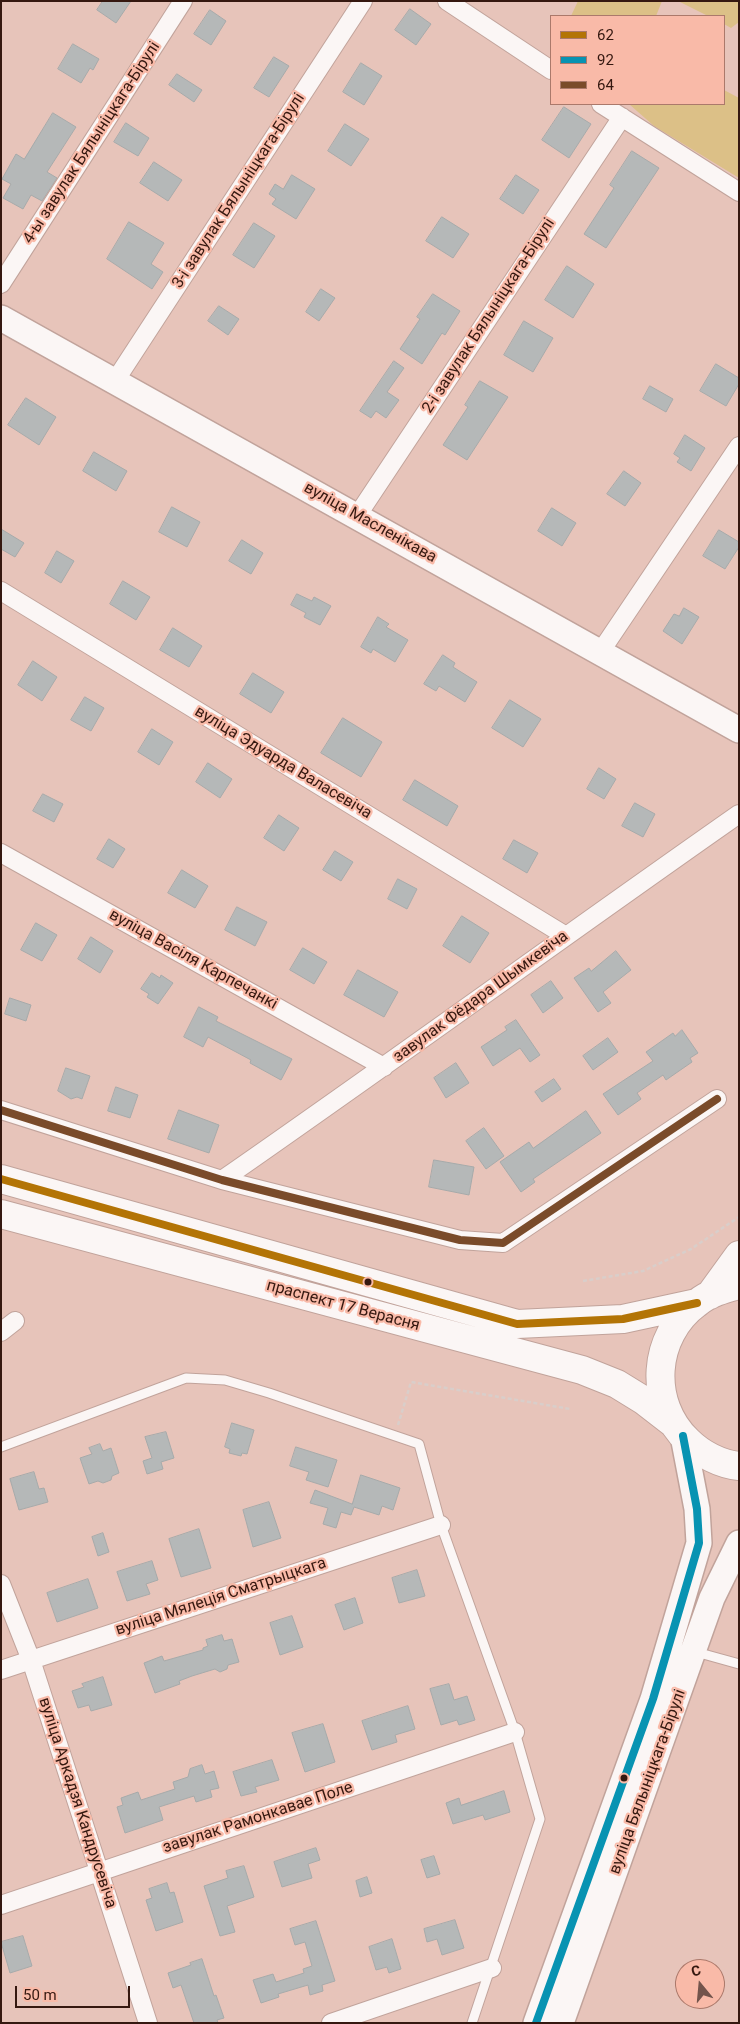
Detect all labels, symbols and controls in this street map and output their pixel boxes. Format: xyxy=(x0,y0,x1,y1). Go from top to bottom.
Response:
legend xyxy=(550,15,725,105)
text: 62 xyxy=(597,26,614,44)
street label: 4-ы завулак Бялыніцкага-Бірулі xyxy=(19,38,165,248)
text: 92 xyxy=(597,51,614,69)
text: 64 xyxy=(597,76,614,94)
street label: 3-і завулак Бялыніцкага-Бірулі xyxy=(169,90,309,292)
street label: 2-і завулак Бялыніцкага-Бірулі xyxy=(419,215,559,417)
street label: вуліца Масленікава xyxy=(300,479,440,567)
street label: вуліца Эдуарда Валасевіча xyxy=(191,702,375,824)
street label: вуліца Васіля Карпечанкі xyxy=(106,906,280,1014)
street label: завулак Фёдара Шымкевіча xyxy=(390,927,572,1067)
street label: праспект 17 Верасня xyxy=(264,1276,422,1336)
unlabelled marker xyxy=(363,1277,373,1287)
street label: вуліца Мялеція Сматрыцкага xyxy=(113,1554,329,1640)
street label: вуліца Бялыніцкага-Бірулі xyxy=(606,1687,690,1877)
street label: вуліца Аркадзя Кандрусевіча xyxy=(34,1695,120,1911)
unlabelled marker xyxy=(619,1773,629,1783)
street label: завулак Рамонкавае Поле xyxy=(161,1778,355,1858)
north arrow xyxy=(675,1959,725,2009)
text: С xyxy=(689,1962,703,1980)
scale bar xyxy=(18,1976,132,2008)
text: 50 m xyxy=(23,1986,57,2004)

